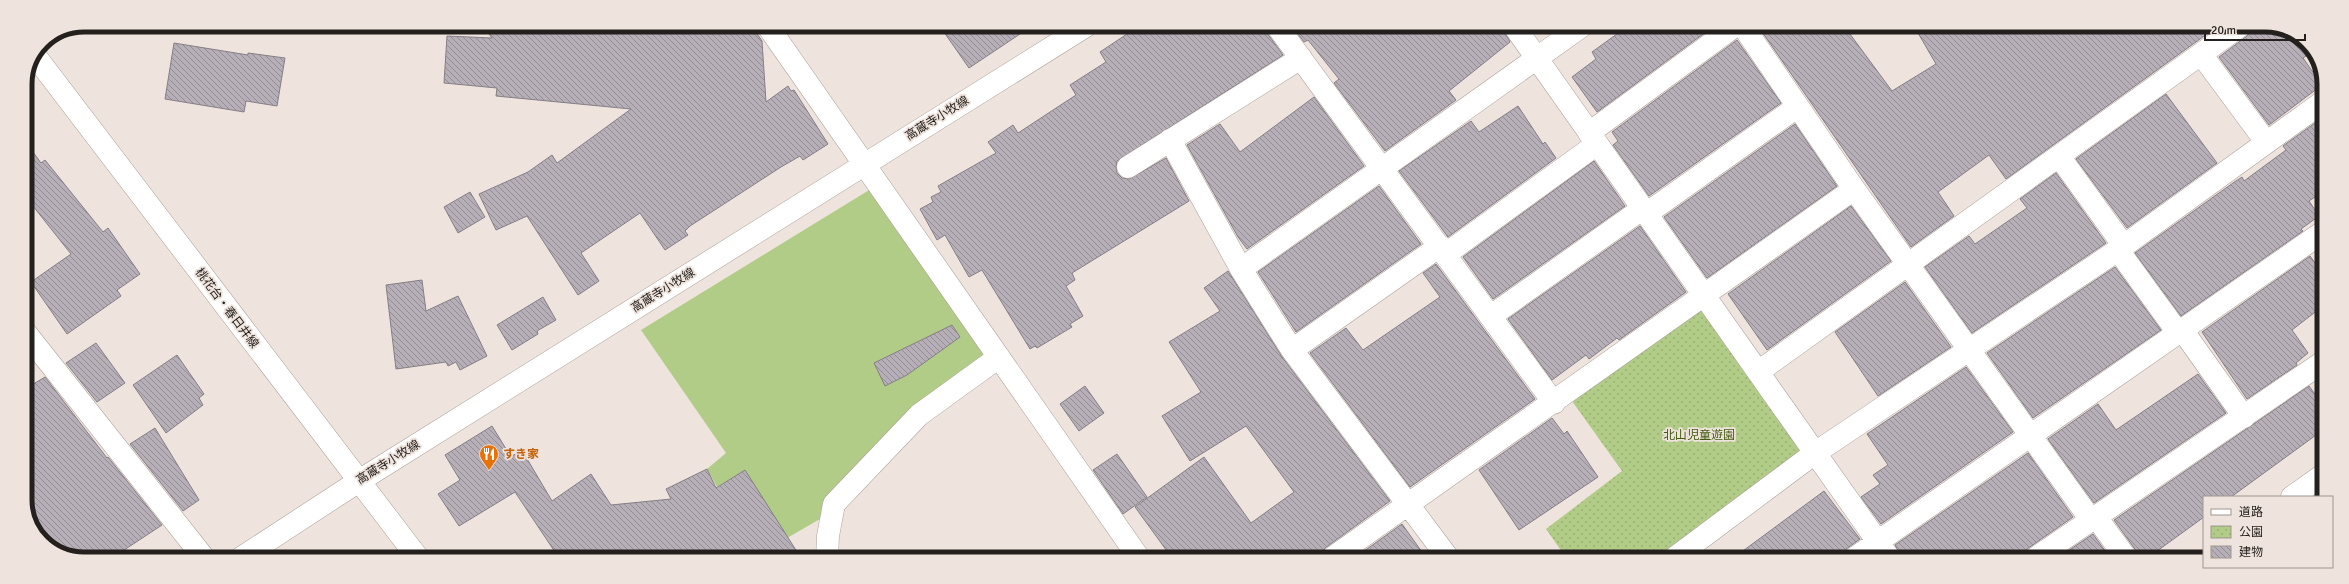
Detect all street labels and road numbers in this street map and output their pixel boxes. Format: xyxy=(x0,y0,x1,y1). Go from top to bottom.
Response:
street label: 高蔵寺小牧線 xyxy=(903,93,972,144)
street label: 桃花台・春日井線 xyxy=(192,265,261,351)
street label: 高蔵寺小牧線 xyxy=(629,265,698,316)
street label: 高蔵寺小牧線 xyxy=(354,437,423,488)

